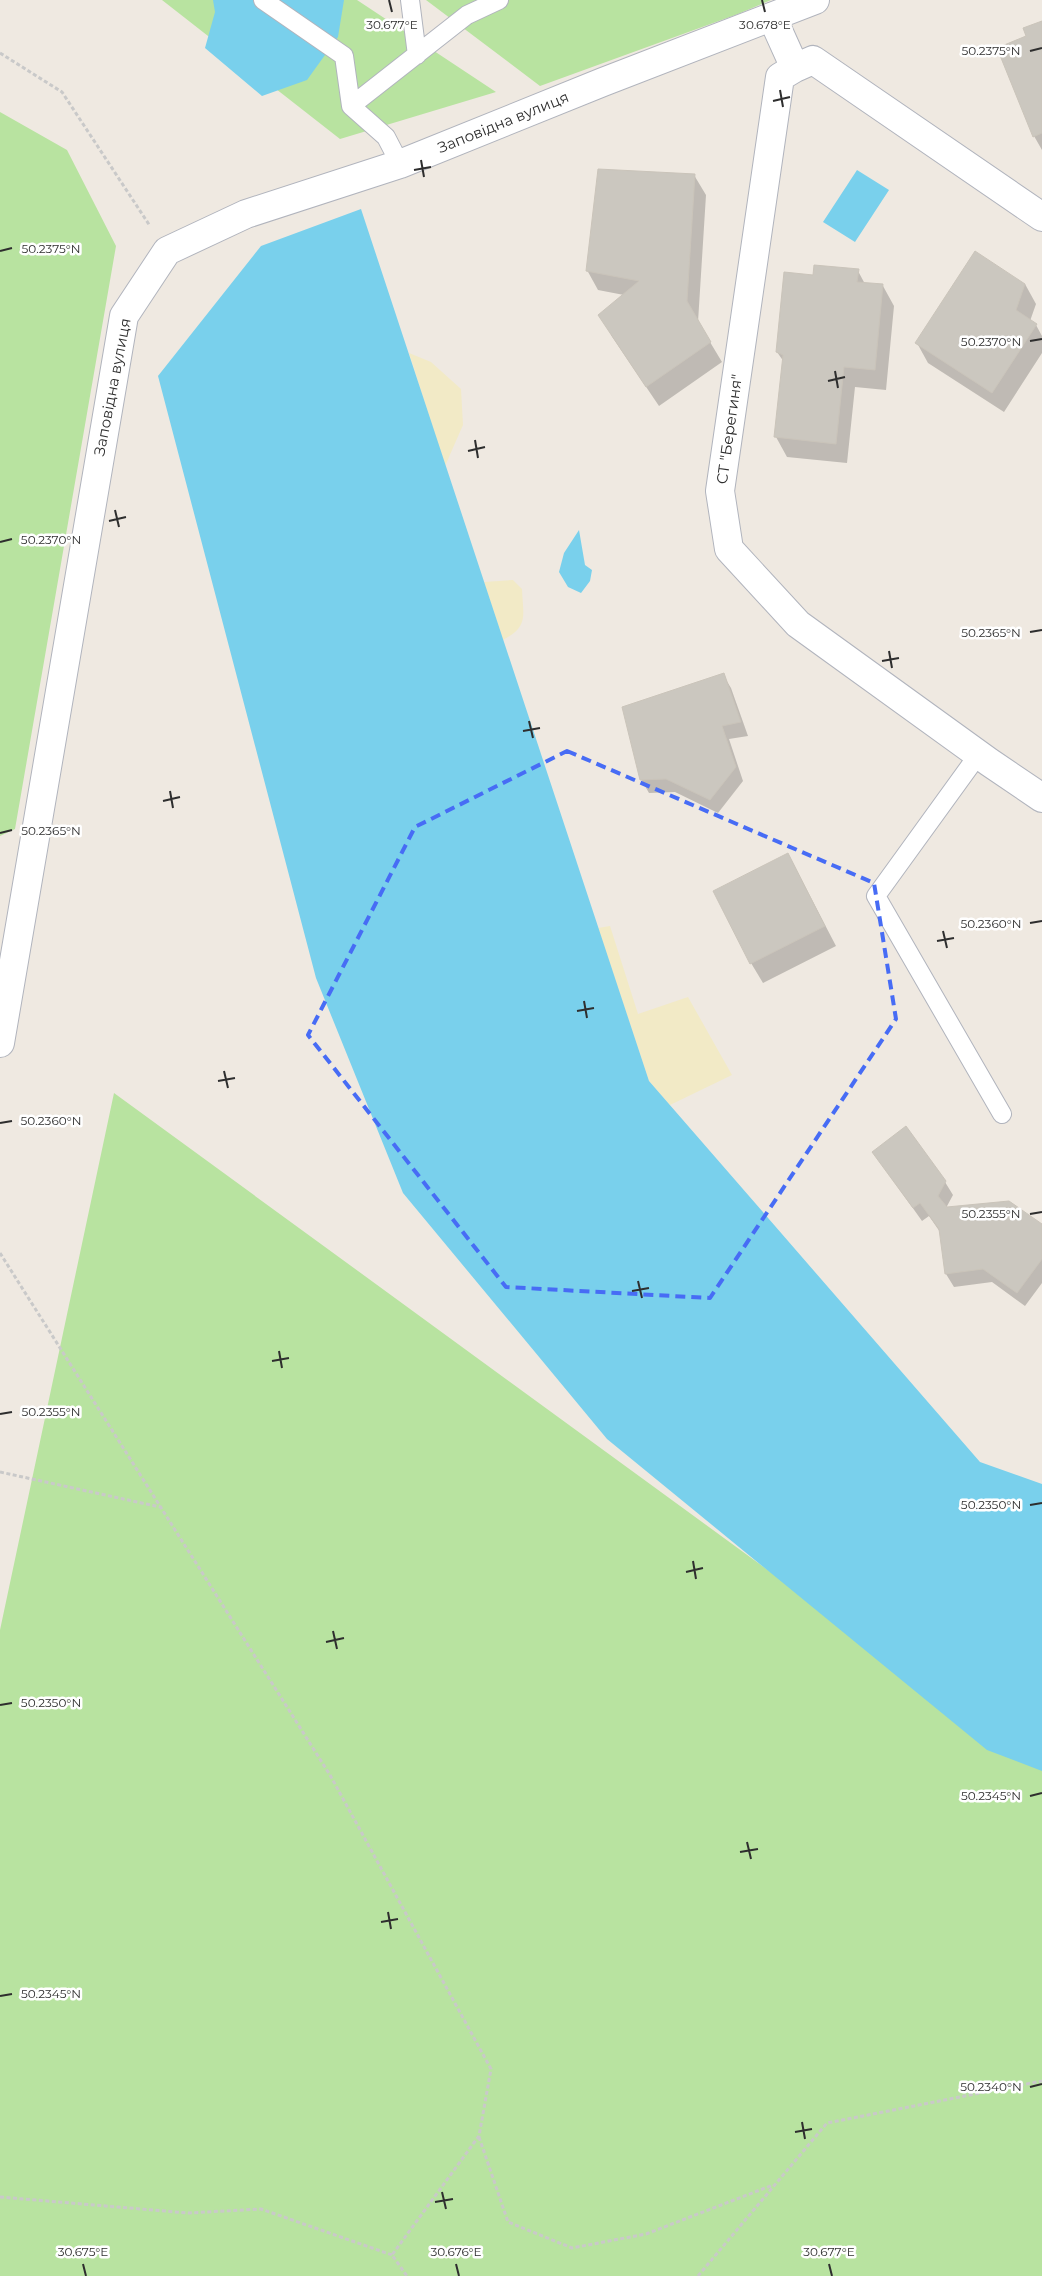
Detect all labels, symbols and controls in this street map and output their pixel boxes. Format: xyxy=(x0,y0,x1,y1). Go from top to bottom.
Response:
text: 30.677°E xyxy=(366,17,418,32)
text: 30.678°E xyxy=(739,17,791,32)
text: 50.2375°N xyxy=(962,43,1020,58)
street label: Заповідна вулиця xyxy=(435,87,571,157)
text: 50.2375°N xyxy=(22,241,80,256)
street label: Заповідна вулиця xyxy=(89,317,135,457)
text: 50.2370°N xyxy=(961,334,1021,349)
street label: СТ "Берегиня" xyxy=(712,373,746,485)
text: 50.2370°N xyxy=(21,532,81,547)
text: 50.2365°N xyxy=(961,625,1021,640)
text: 50.2365°N xyxy=(21,823,81,838)
text: 50.2360°N xyxy=(961,916,1021,931)
text: 50.2360°N xyxy=(21,1113,81,1128)
text: 50.2355°N xyxy=(962,1206,1020,1221)
text: 50.2355°N xyxy=(22,1404,80,1419)
text: 50.2350°N xyxy=(961,1497,1021,1512)
text: 50.2350°N xyxy=(21,1695,81,1710)
text: 50.2345°N xyxy=(961,1788,1021,1803)
text: 50.2345°N xyxy=(21,1986,81,2001)
text: 50.2340°N xyxy=(960,2079,1022,2094)
text: 30.675°E xyxy=(58,2244,108,2259)
text: 30.676°E xyxy=(430,2244,482,2259)
text: 30.677°E xyxy=(803,2244,855,2259)

